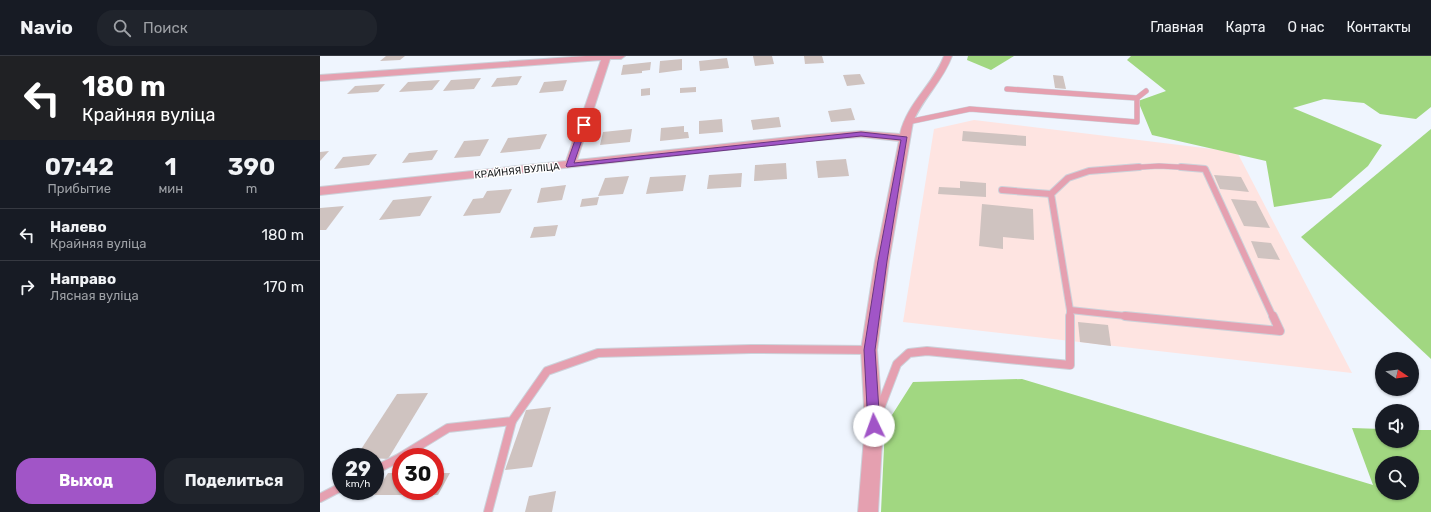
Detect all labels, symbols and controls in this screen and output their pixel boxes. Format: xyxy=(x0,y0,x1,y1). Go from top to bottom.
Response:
search box xyxy=(97,10,377,46)
text: Navio xyxy=(20,16,73,39)
icon: search xyxy=(111,17,133,39)
text: Поиск xyxy=(143,19,188,37)
text: Главная xyxy=(1150,19,1204,36)
text: Карта xyxy=(1226,19,1266,36)
text: О нас xyxy=(1288,19,1324,36)
text: Контакты xyxy=(1346,19,1411,36)
text: 180 m xyxy=(82,70,166,103)
icon: left xyxy=(16,72,68,124)
text: Крайняя вуліца xyxy=(82,104,215,126)
pin xyxy=(567,108,601,142)
icon: arrive xyxy=(573,114,595,136)
text: 07:42 xyxy=(45,153,114,181)
text: 1 xyxy=(165,153,177,181)
text: 390 xyxy=(228,153,275,181)
street label: КРАЙНЯЯ ВУЛІЦА xyxy=(474,161,561,181)
text: Прибытие xyxy=(47,181,111,196)
text: мин xyxy=(158,181,183,196)
text: m xyxy=(246,181,257,196)
text: Налево xyxy=(50,218,107,236)
icon: left xyxy=(16,224,38,246)
text: 180 m xyxy=(262,226,304,244)
text: Крайняя вуліца xyxy=(50,236,146,251)
text: Направо xyxy=(50,270,116,288)
icon: right xyxy=(16,276,38,298)
text: 170 m xyxy=(263,278,304,296)
text: Лясная вуліца xyxy=(50,288,139,303)
north arrow xyxy=(1375,352,1419,396)
map controls xyxy=(1375,352,1419,500)
button: sound xyxy=(1375,404,1419,448)
position arrow xyxy=(853,405,895,447)
speed limit sign: 30 xyxy=(392,448,444,500)
button: search xyxy=(1375,456,1419,500)
text: 29 xyxy=(345,457,371,481)
button: Выход xyxy=(16,458,156,504)
button: Поделиться xyxy=(164,458,304,504)
text: km/h xyxy=(346,478,370,490)

